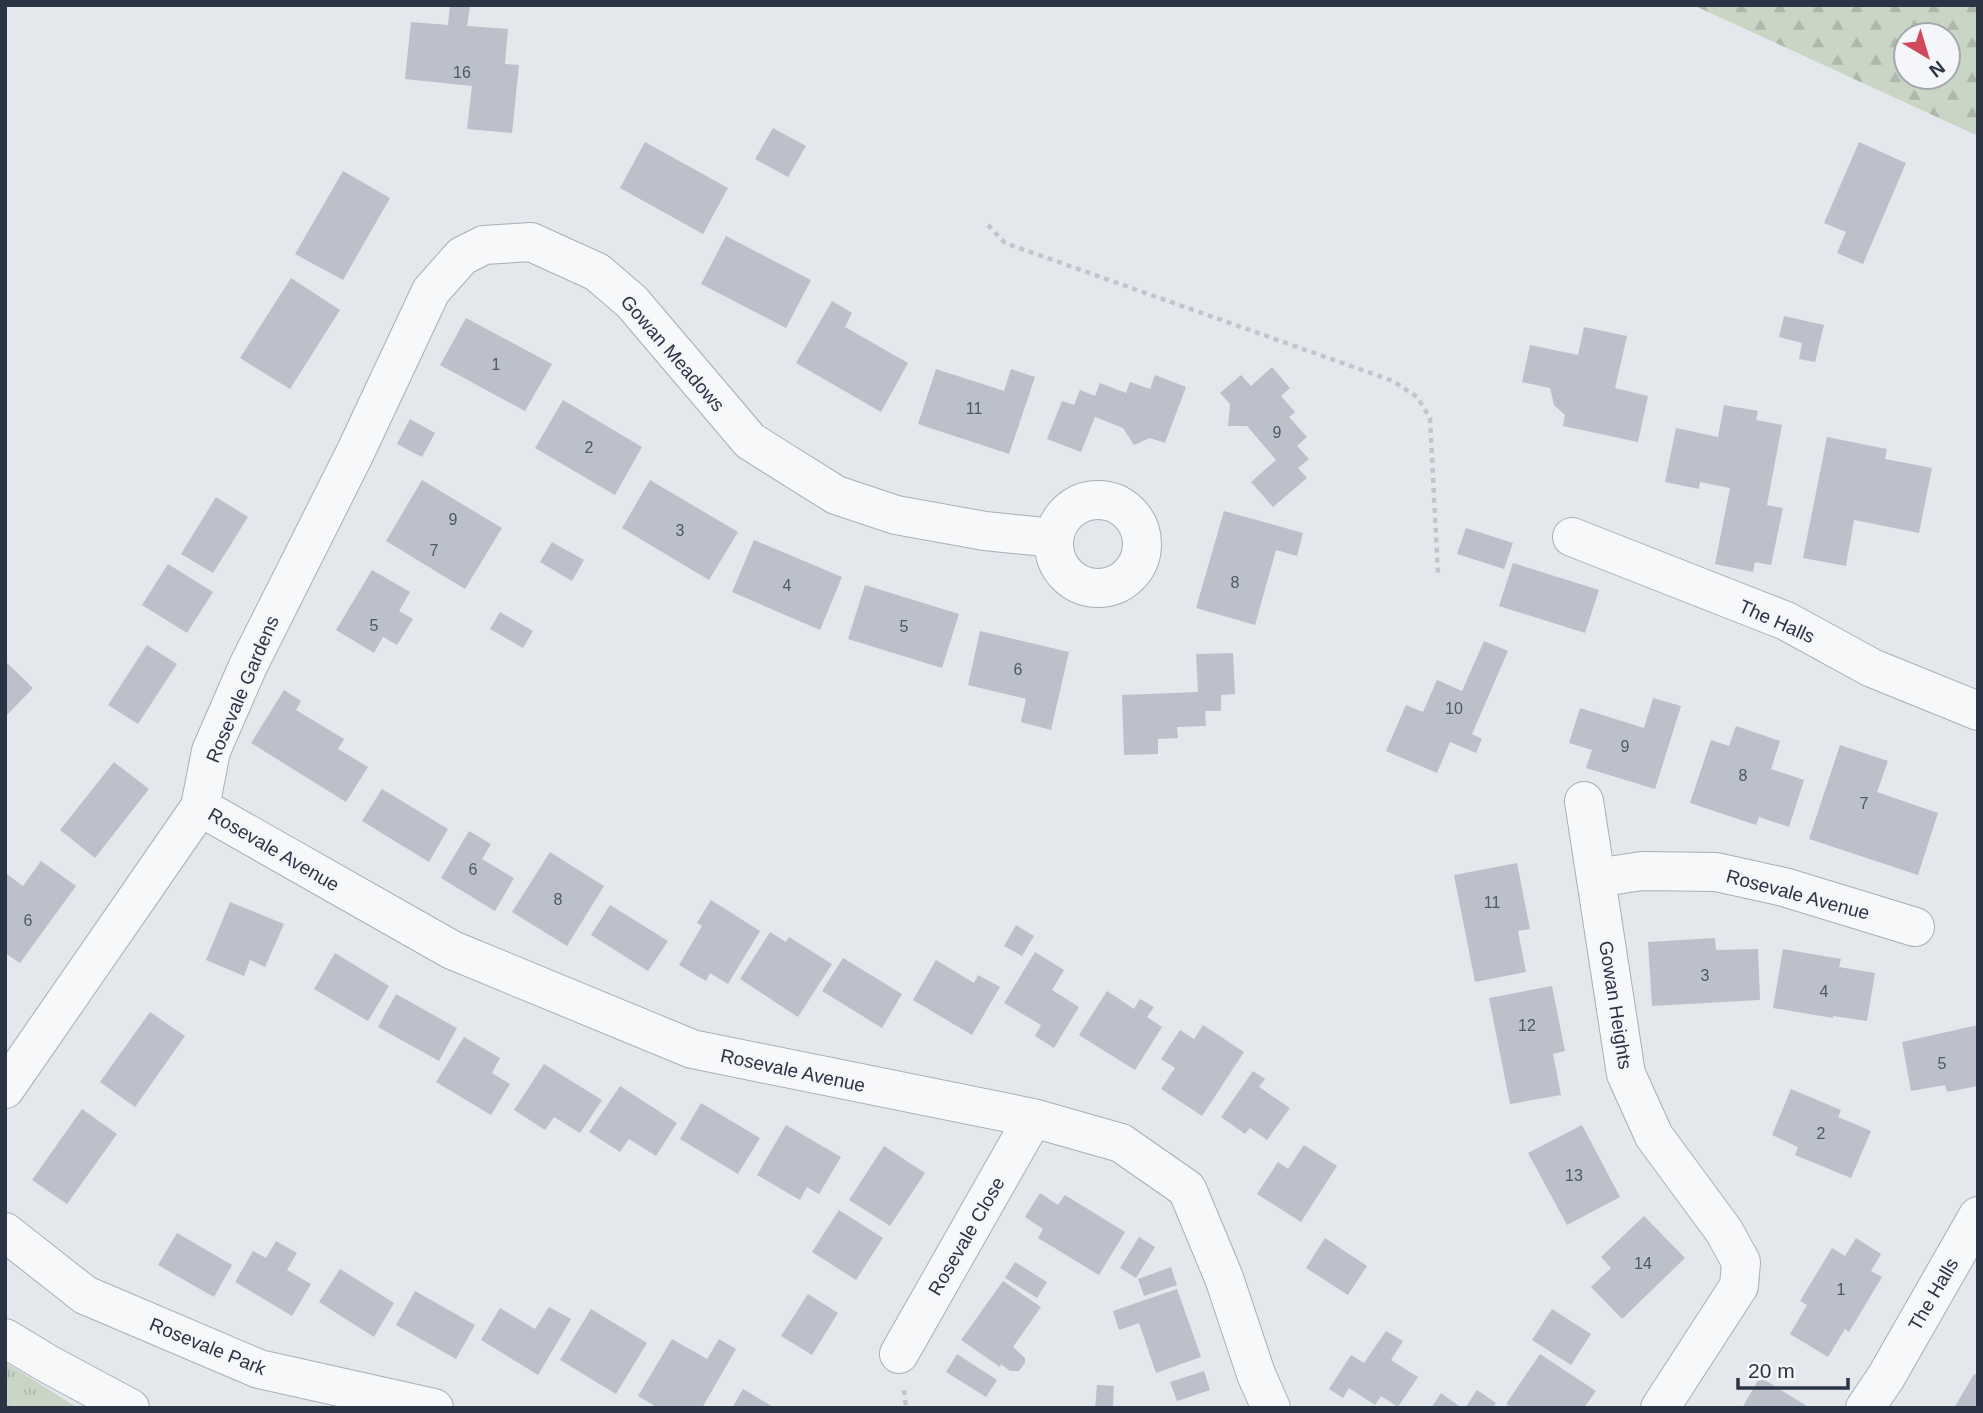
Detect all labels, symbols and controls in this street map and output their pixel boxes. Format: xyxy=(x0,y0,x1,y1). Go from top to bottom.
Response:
north arrow xyxy=(1892,21,1962,91)
text: N xyxy=(1925,57,1949,82)
house number: 16 xyxy=(453,64,471,81)
street label: Gowan Meadows xyxy=(617,291,729,416)
house number: 1 xyxy=(492,356,501,373)
house number: 11 xyxy=(966,400,982,417)
house number: 9 xyxy=(1273,424,1282,441)
house number: 2 xyxy=(585,439,594,456)
house number: 9 xyxy=(449,511,458,528)
house number: 3 xyxy=(676,522,685,539)
house number: 7 xyxy=(430,542,439,559)
house number: 8 xyxy=(1231,574,1240,591)
house number: 4 xyxy=(783,577,792,594)
street label: The Halls xyxy=(1736,596,1818,647)
street label: Rosevale Gardens xyxy=(202,613,283,766)
house number: 5 xyxy=(370,617,379,634)
house number: 5 xyxy=(900,618,909,635)
house number: 6 xyxy=(1014,661,1023,678)
house number: 10 xyxy=(1445,700,1463,717)
house number: 9 xyxy=(1621,738,1630,755)
house number: 8 xyxy=(1739,767,1748,784)
house number: 7 xyxy=(1860,795,1869,812)
street label: Rosevale Avenue xyxy=(205,803,343,895)
house number: 6 xyxy=(469,861,478,878)
street label: Rosevale Avenue xyxy=(1724,865,1872,924)
house number: 8 xyxy=(554,891,563,908)
house number: 11 xyxy=(1484,894,1500,911)
house number: 6 xyxy=(24,912,33,929)
street label: Gowan Heights xyxy=(1595,939,1636,1071)
house number: 3 xyxy=(1701,967,1710,984)
house number: 4 xyxy=(1820,983,1829,1000)
house number: 12 xyxy=(1518,1017,1536,1034)
street label: Rosevale Avenue xyxy=(719,1045,867,1096)
house number: 5 xyxy=(1938,1055,1947,1072)
house number: 2 xyxy=(1817,1125,1826,1142)
house number: 13 xyxy=(1565,1167,1583,1184)
street label: Rosevale Close xyxy=(924,1173,1009,1299)
street label: The Halls xyxy=(1904,1254,1963,1334)
house number: 14 xyxy=(1634,1255,1652,1272)
house number: 1 xyxy=(1837,1281,1846,1298)
street label: Rosevale Park xyxy=(147,1314,269,1380)
scale bar xyxy=(1738,1346,1848,1390)
text: 20 m xyxy=(1748,1359,1795,1382)

